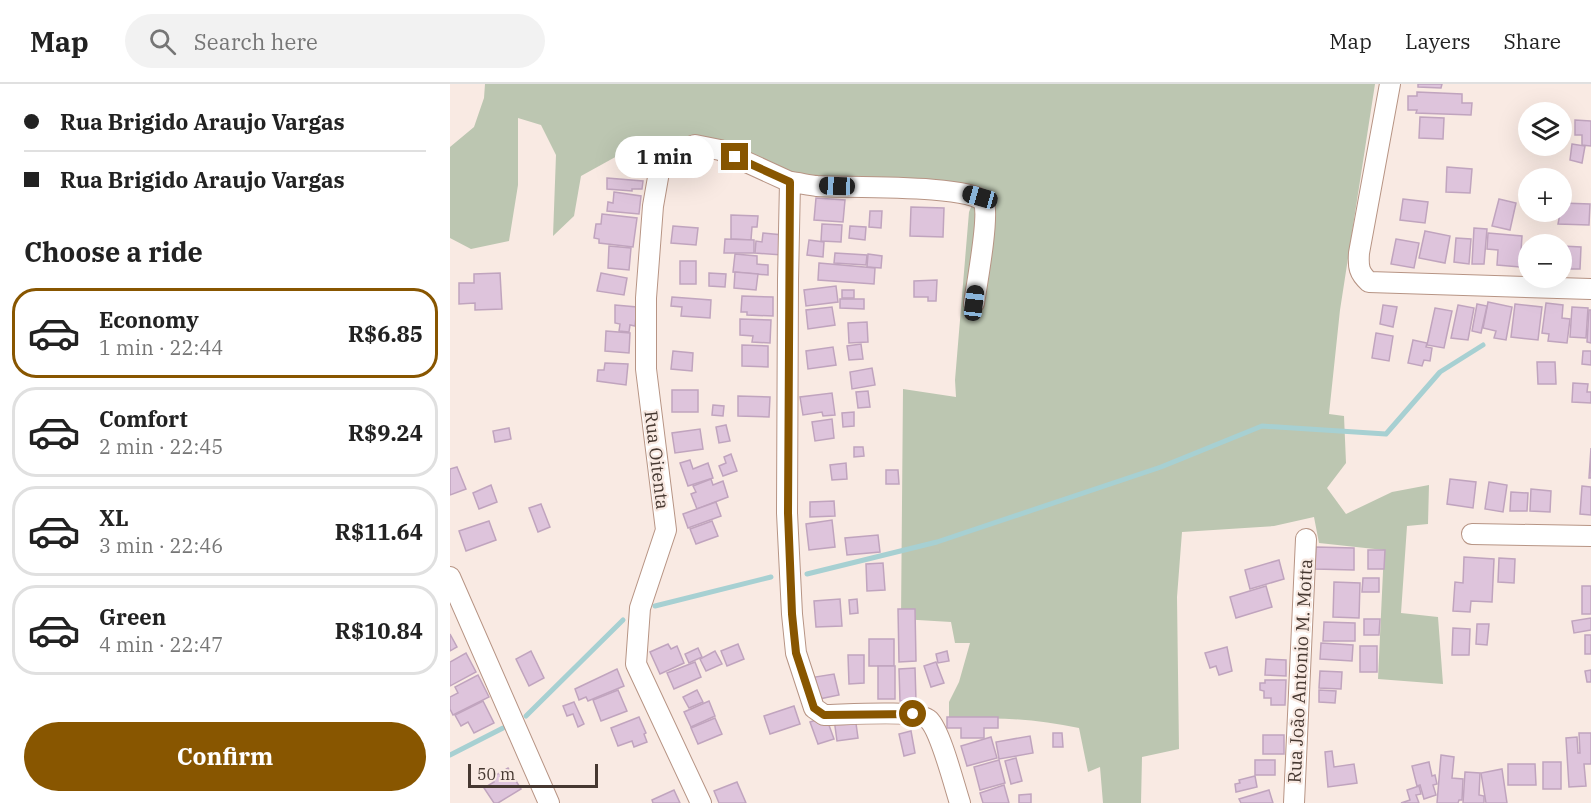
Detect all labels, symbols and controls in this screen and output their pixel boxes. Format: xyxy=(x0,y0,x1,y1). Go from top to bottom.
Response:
search box xyxy=(125,14,545,68)
text: Map xyxy=(30,23,89,60)
icon: search xyxy=(146,25,179,58)
text: Search here xyxy=(194,27,318,56)
text: Map xyxy=(1329,27,1372,55)
text: Layers xyxy=(1405,27,1471,55)
text: Share xyxy=(1504,27,1561,55)
map controls xyxy=(1518,102,1572,288)
button: layers xyxy=(1518,102,1572,156)
text: Rua Brigido Araujo Vargas xyxy=(60,107,345,136)
callout: 1 min xyxy=(615,136,714,178)
text: 1 min xyxy=(637,143,693,170)
route end xyxy=(721,143,748,170)
text: Rua Brigido Araujo Vargas xyxy=(60,165,345,194)
button: + xyxy=(1518,168,1572,222)
car xyxy=(819,176,855,196)
car xyxy=(960,183,1000,211)
text: Choose a ride xyxy=(24,234,203,269)
button: − xyxy=(1518,234,1572,288)
car xyxy=(963,284,985,322)
text: Economy xyxy=(99,305,199,334)
icon: car xyxy=(27,306,81,360)
text: R$6.85 xyxy=(348,319,423,348)
text: 1 min · 22:44 xyxy=(99,334,223,361)
text: Comfort xyxy=(99,404,188,433)
icon: car xyxy=(27,405,81,459)
street label: Rua Oitenta xyxy=(640,409,674,511)
text: R$9.24 xyxy=(348,418,423,447)
text: 2 min · 22:45 xyxy=(99,433,223,460)
text: XL xyxy=(99,503,129,532)
icon: car xyxy=(27,504,81,558)
text: R$11.64 xyxy=(335,517,423,546)
text: 3 min · 22:46 xyxy=(99,532,223,559)
street label: Rua João Antonio M. Motta xyxy=(1283,558,1317,784)
text: Green xyxy=(99,602,166,631)
icon: car xyxy=(27,603,81,657)
text: R$10.84 xyxy=(335,616,423,645)
text: 4 min · 22:47 xyxy=(99,631,223,658)
route start xyxy=(899,700,926,727)
button: Confirm xyxy=(24,722,426,791)
scale bar xyxy=(468,761,598,788)
text: 50 m xyxy=(477,764,515,784)

